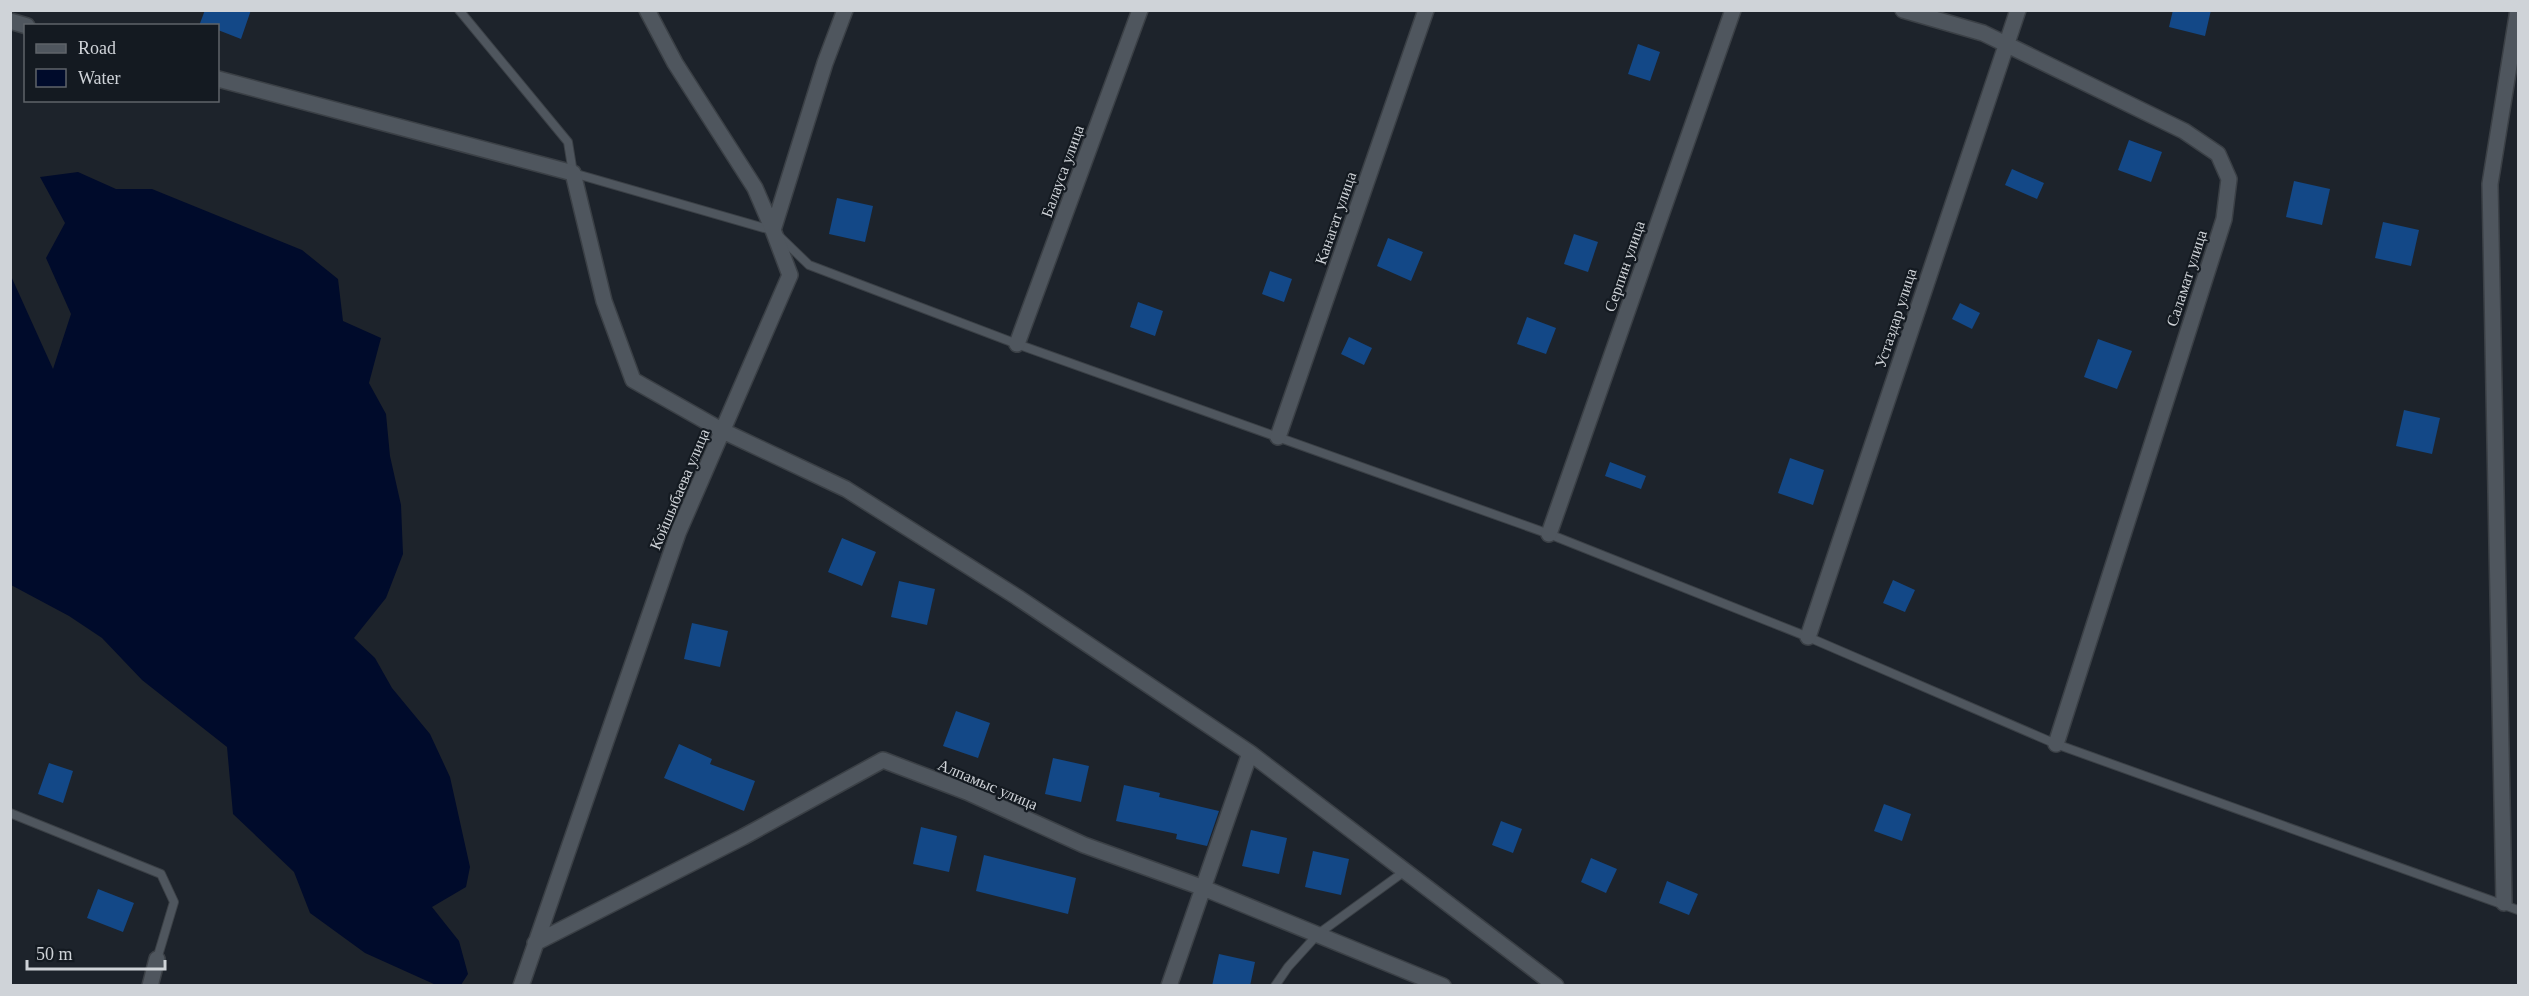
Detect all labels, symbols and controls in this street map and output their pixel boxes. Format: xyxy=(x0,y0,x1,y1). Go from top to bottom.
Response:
legend xyxy=(24,24,219,102)
text: Road xyxy=(78,38,116,58)
text: Water xyxy=(78,68,121,88)
street label: Балауса улица xyxy=(1038,123,1088,220)
street label: Канагат улица xyxy=(1312,170,1360,267)
street label: Серпин улица xyxy=(1601,218,1649,314)
street label: Саламат улица xyxy=(2163,228,2211,329)
street label: Устаздар улица xyxy=(1871,266,1921,370)
street label: Койшыбаева улица xyxy=(646,426,714,553)
street label: Алпамыс улица xyxy=(935,756,1040,814)
scale bar xyxy=(27,933,165,971)
text: 50 m xyxy=(36,944,73,964)

